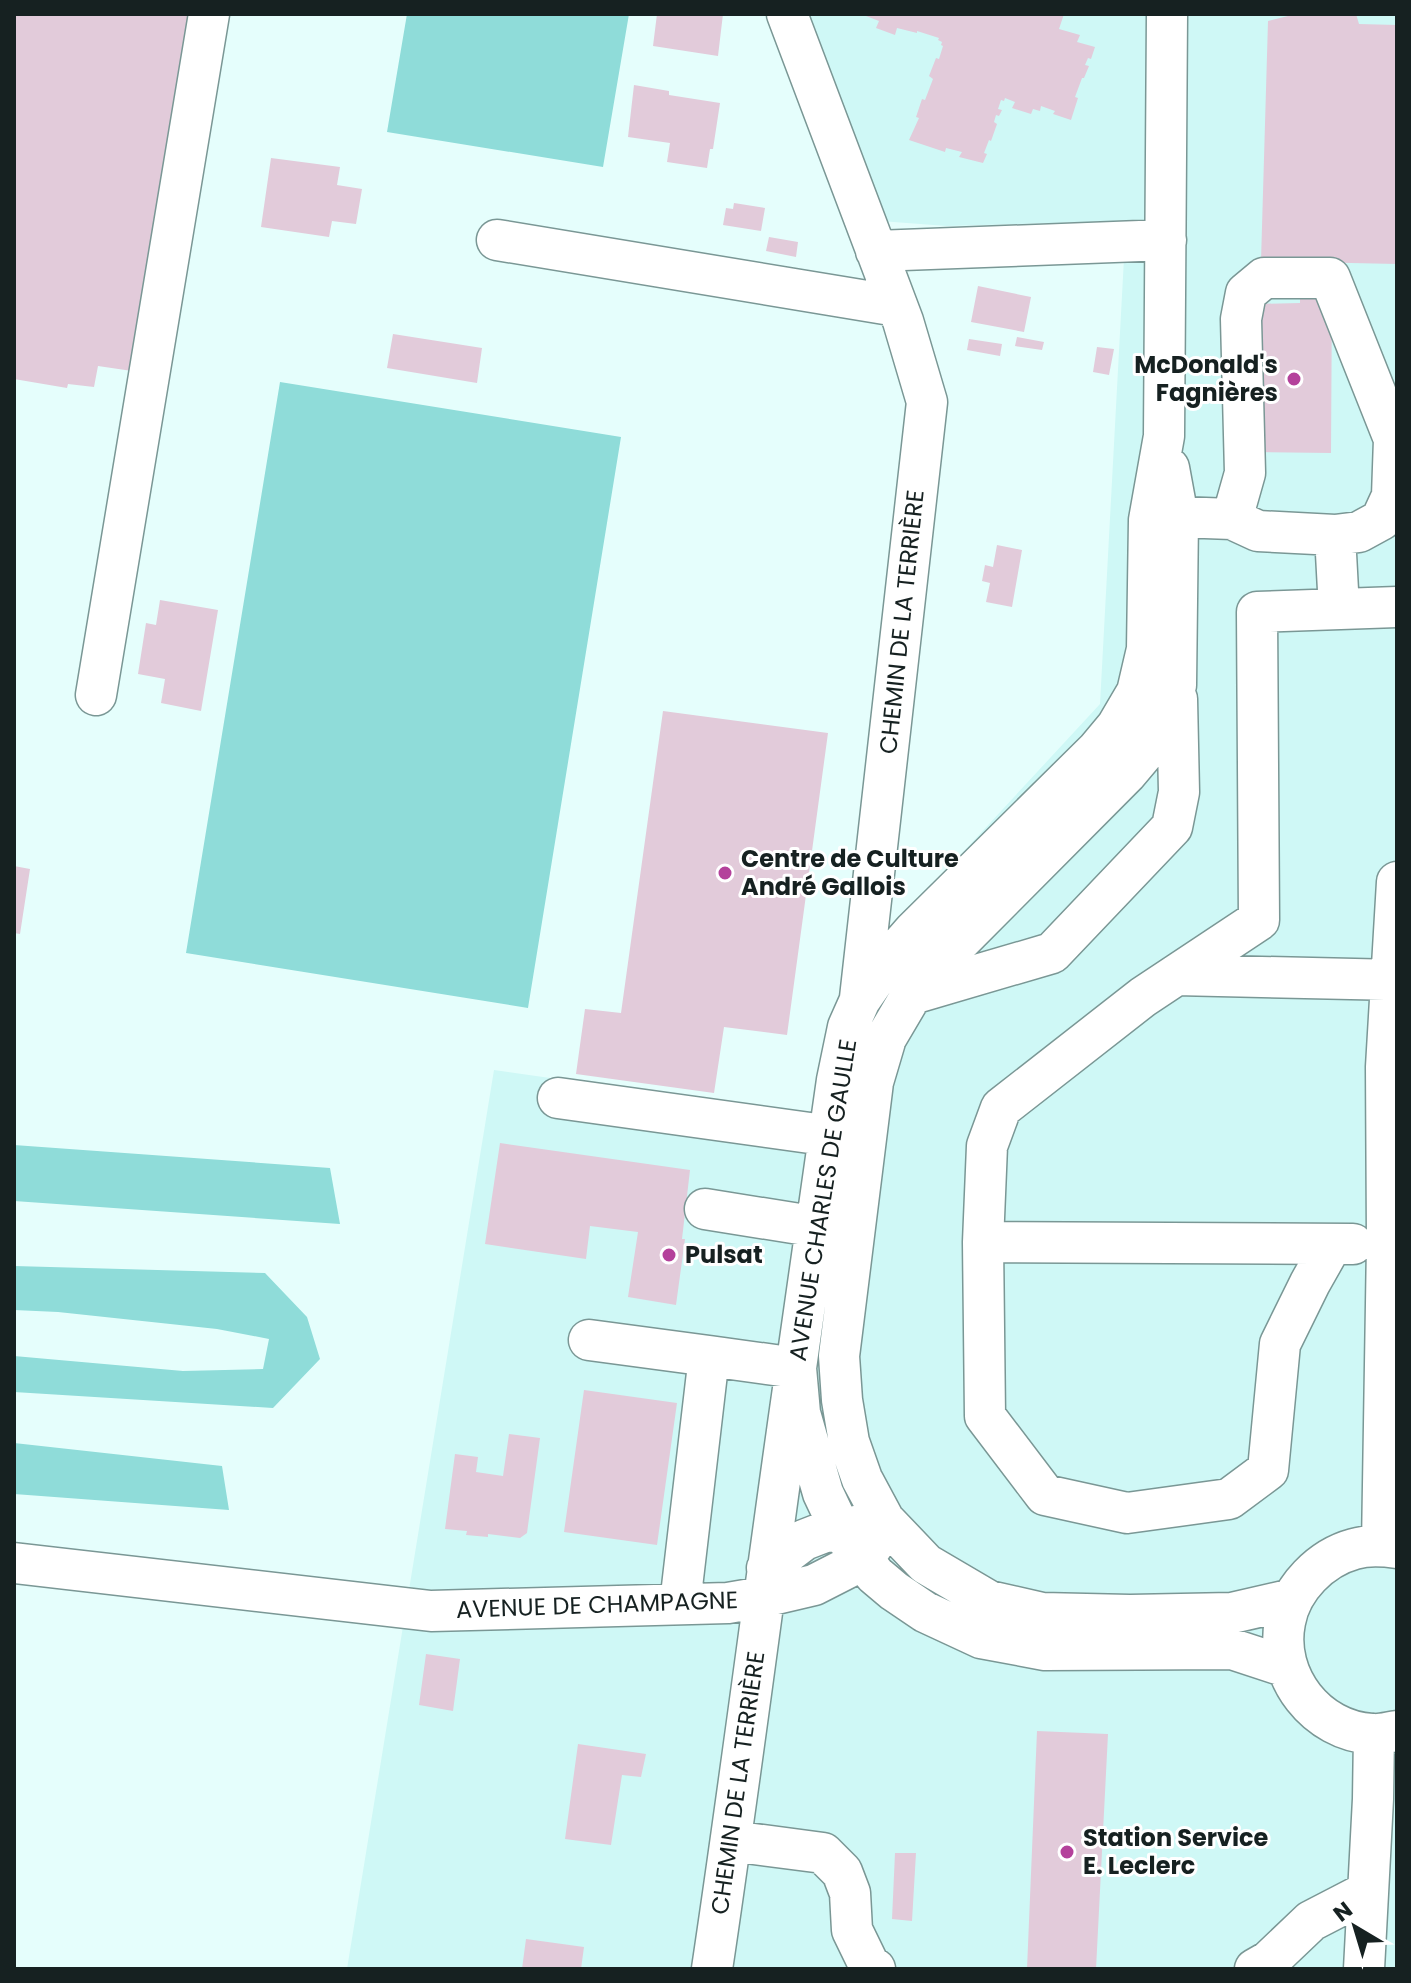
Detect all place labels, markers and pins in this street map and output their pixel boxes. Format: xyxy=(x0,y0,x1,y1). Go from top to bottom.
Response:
place label: McDonald's Fagnières xyxy=(1134,348,1278,409)
marker: McDonald's Fagnières xyxy=(1285,370,1303,388)
place label: Centre de Culture André Gallois xyxy=(741,842,959,903)
marker: Centre de Culture André Gallois xyxy=(716,864,734,882)
place label: Pulsat xyxy=(685,1238,763,1271)
marker: Pulsat xyxy=(660,1246,678,1264)
place label: Station Service E. Leclerc xyxy=(1083,1821,1269,1882)
marker: Station Service E. Leclerc xyxy=(1058,1843,1076,1861)

